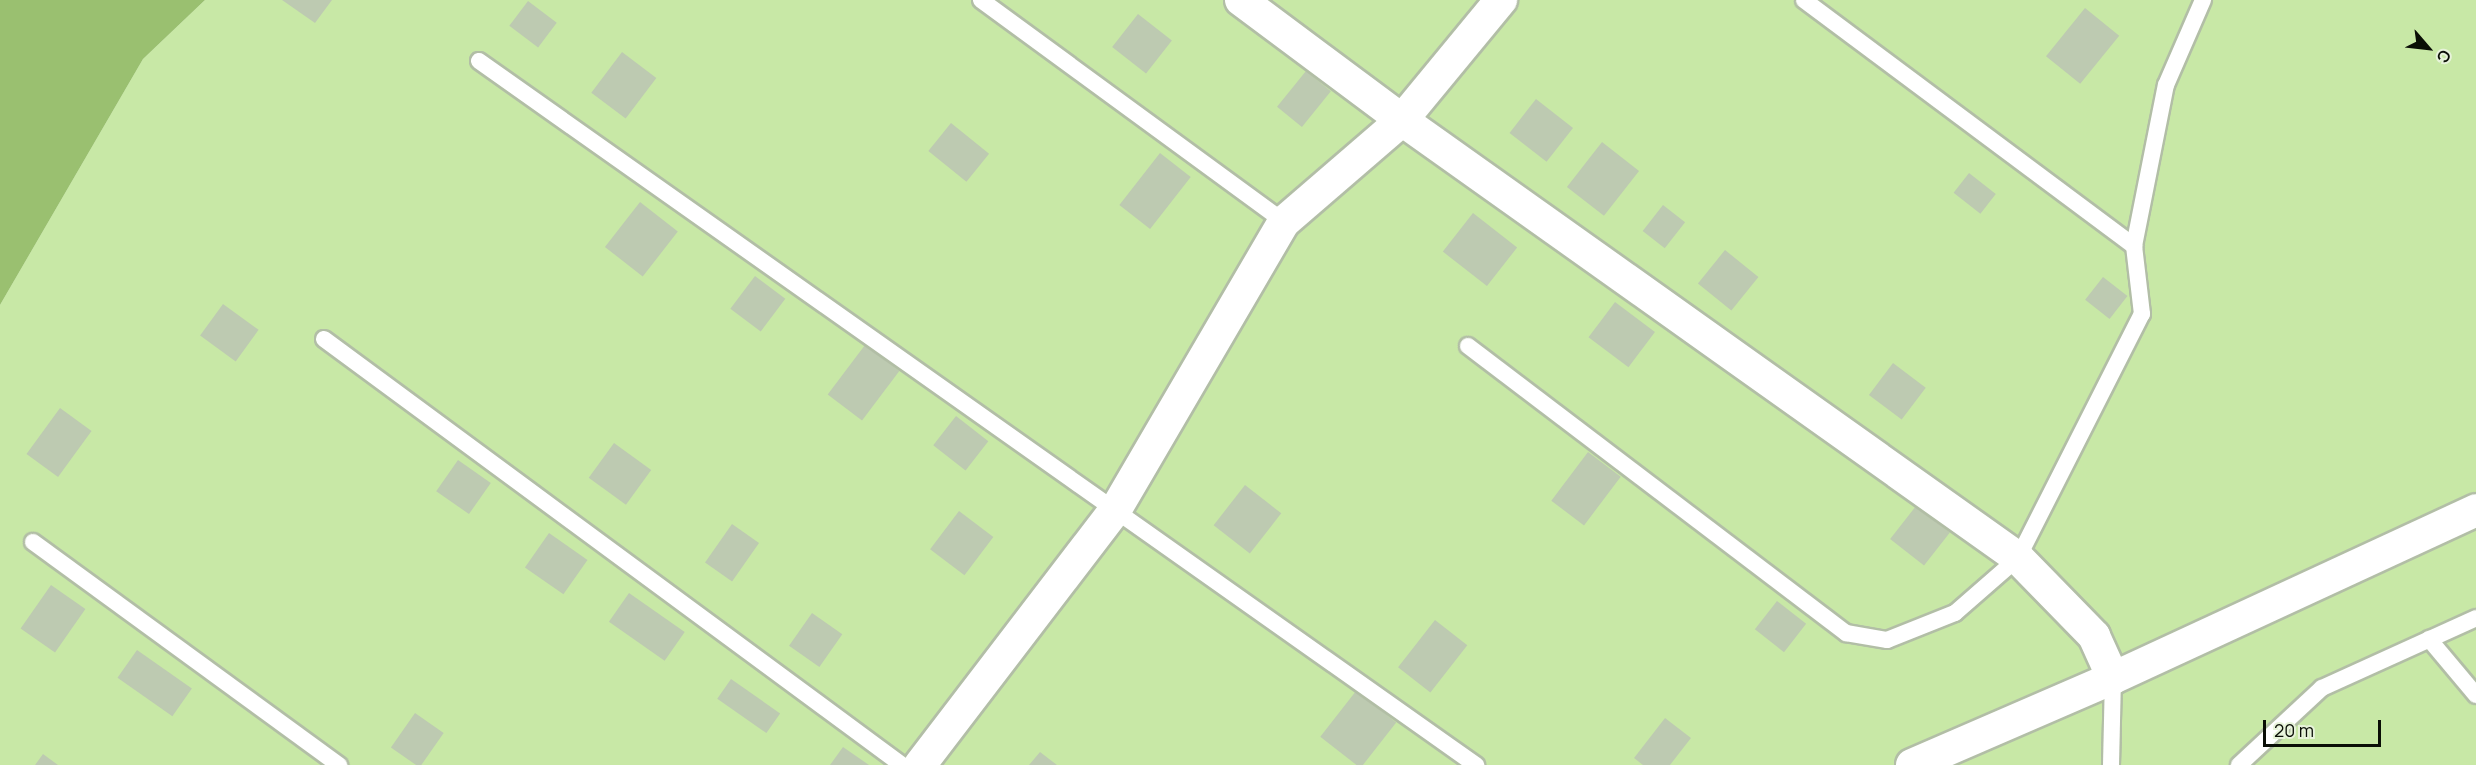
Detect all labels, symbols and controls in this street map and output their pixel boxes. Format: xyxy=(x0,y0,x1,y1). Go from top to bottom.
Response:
north arrow xyxy=(2398,18,2458,78)
text: С xyxy=(2431,46,2456,67)
scale bar xyxy=(2266,708,2384,746)
text: 20 m xyxy=(2274,718,2314,742)

